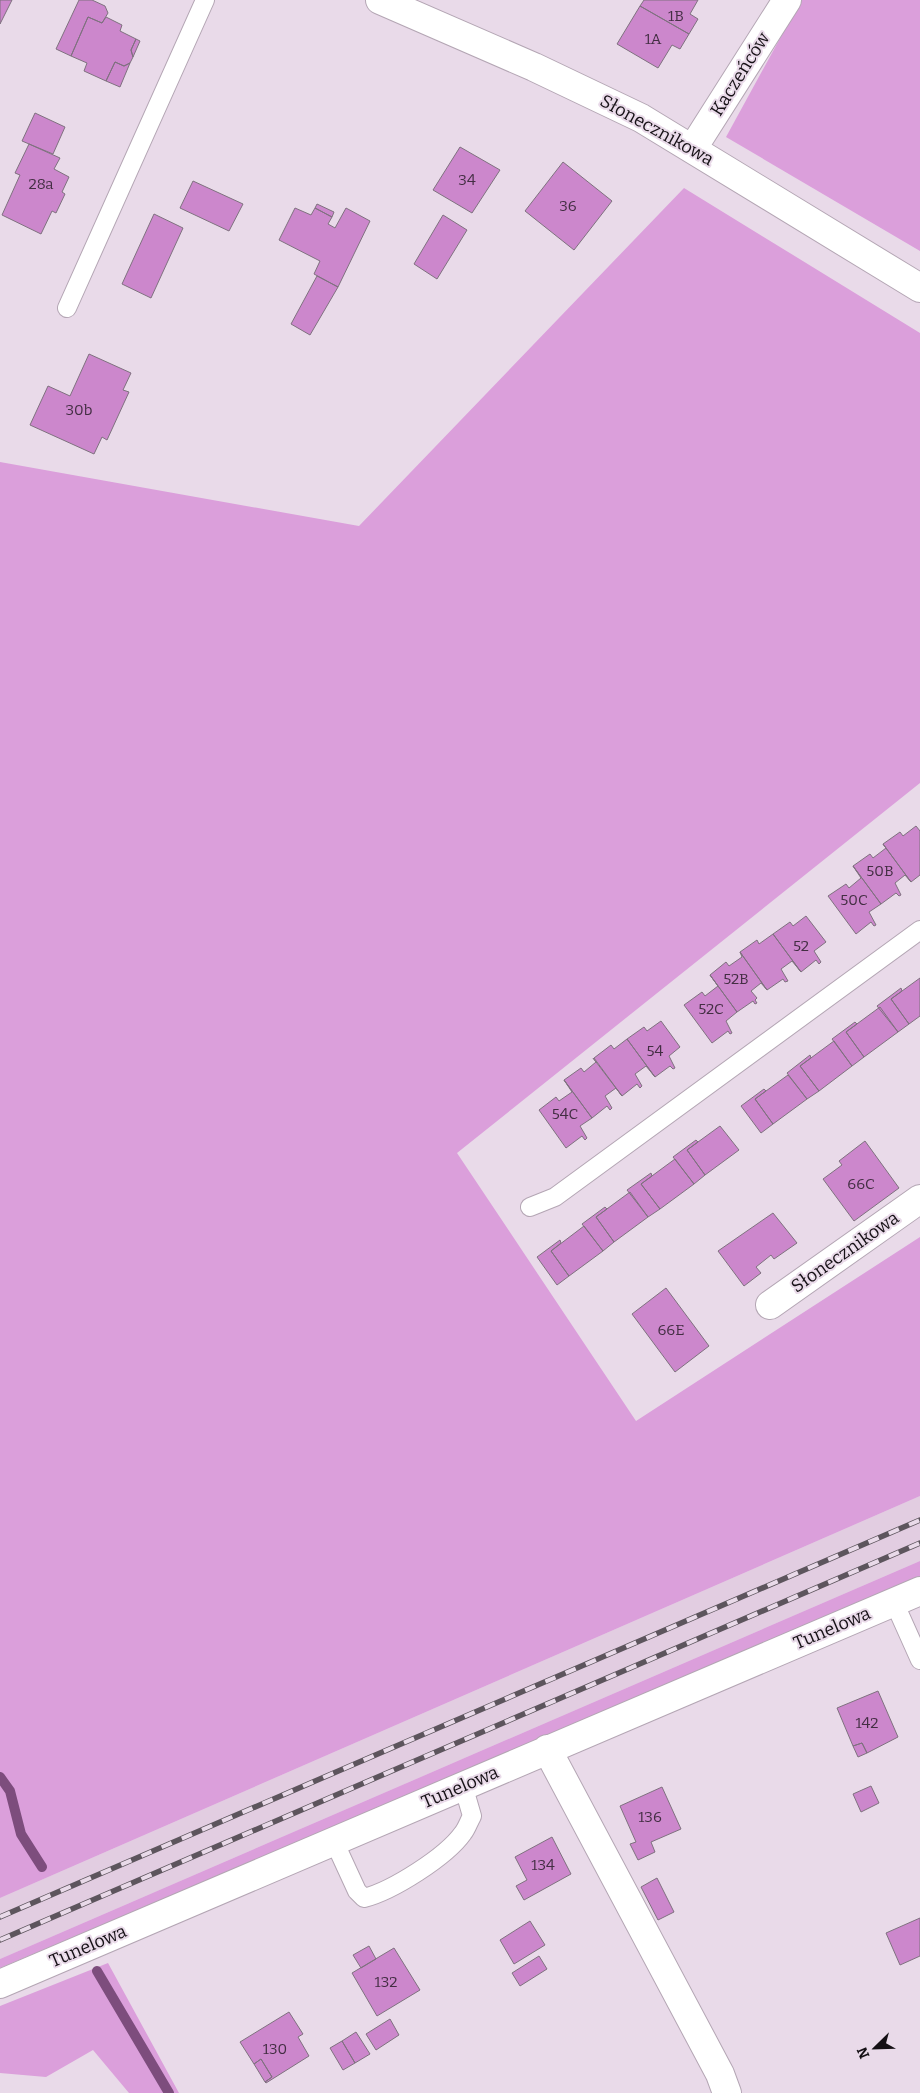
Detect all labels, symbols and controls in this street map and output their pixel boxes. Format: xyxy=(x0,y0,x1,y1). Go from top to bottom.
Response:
house number: 1B xyxy=(668,7,684,25)
street label: Kaczeńców xyxy=(706,28,775,120)
house number: 1A xyxy=(645,30,662,48)
street label: Słonecznikowa xyxy=(596,90,718,170)
house number: 34 xyxy=(458,171,476,189)
house number: 28a xyxy=(28,175,54,193)
house number: 36 xyxy=(559,197,577,215)
house number: 30b xyxy=(66,401,92,419)
house number: 50B xyxy=(866,862,894,880)
house number: 50C xyxy=(840,891,868,909)
house number: 52 xyxy=(793,937,809,955)
house number: 52B xyxy=(723,970,749,988)
house number: 52C xyxy=(698,1000,724,1018)
house number: 54 xyxy=(647,1042,664,1060)
house number: 54C xyxy=(552,1105,578,1123)
house number: 66C xyxy=(847,1175,875,1193)
street label: Słonecznikowa xyxy=(787,1207,903,1297)
house number: 66E xyxy=(658,1321,684,1339)
street label: Tunelowa xyxy=(790,1602,874,1654)
house number: 142 xyxy=(855,1714,879,1732)
street label: Tunelowa xyxy=(418,1761,502,1813)
house number: 136 xyxy=(638,1808,662,1826)
house number: 134 xyxy=(531,1856,555,1874)
street label: Tunelowa xyxy=(46,1920,130,1972)
house number: 132 xyxy=(375,1973,397,1991)
north arrow xyxy=(850,2023,900,2073)
house number: 130 xyxy=(263,2040,287,2058)
text: N xyxy=(853,2044,873,2061)

